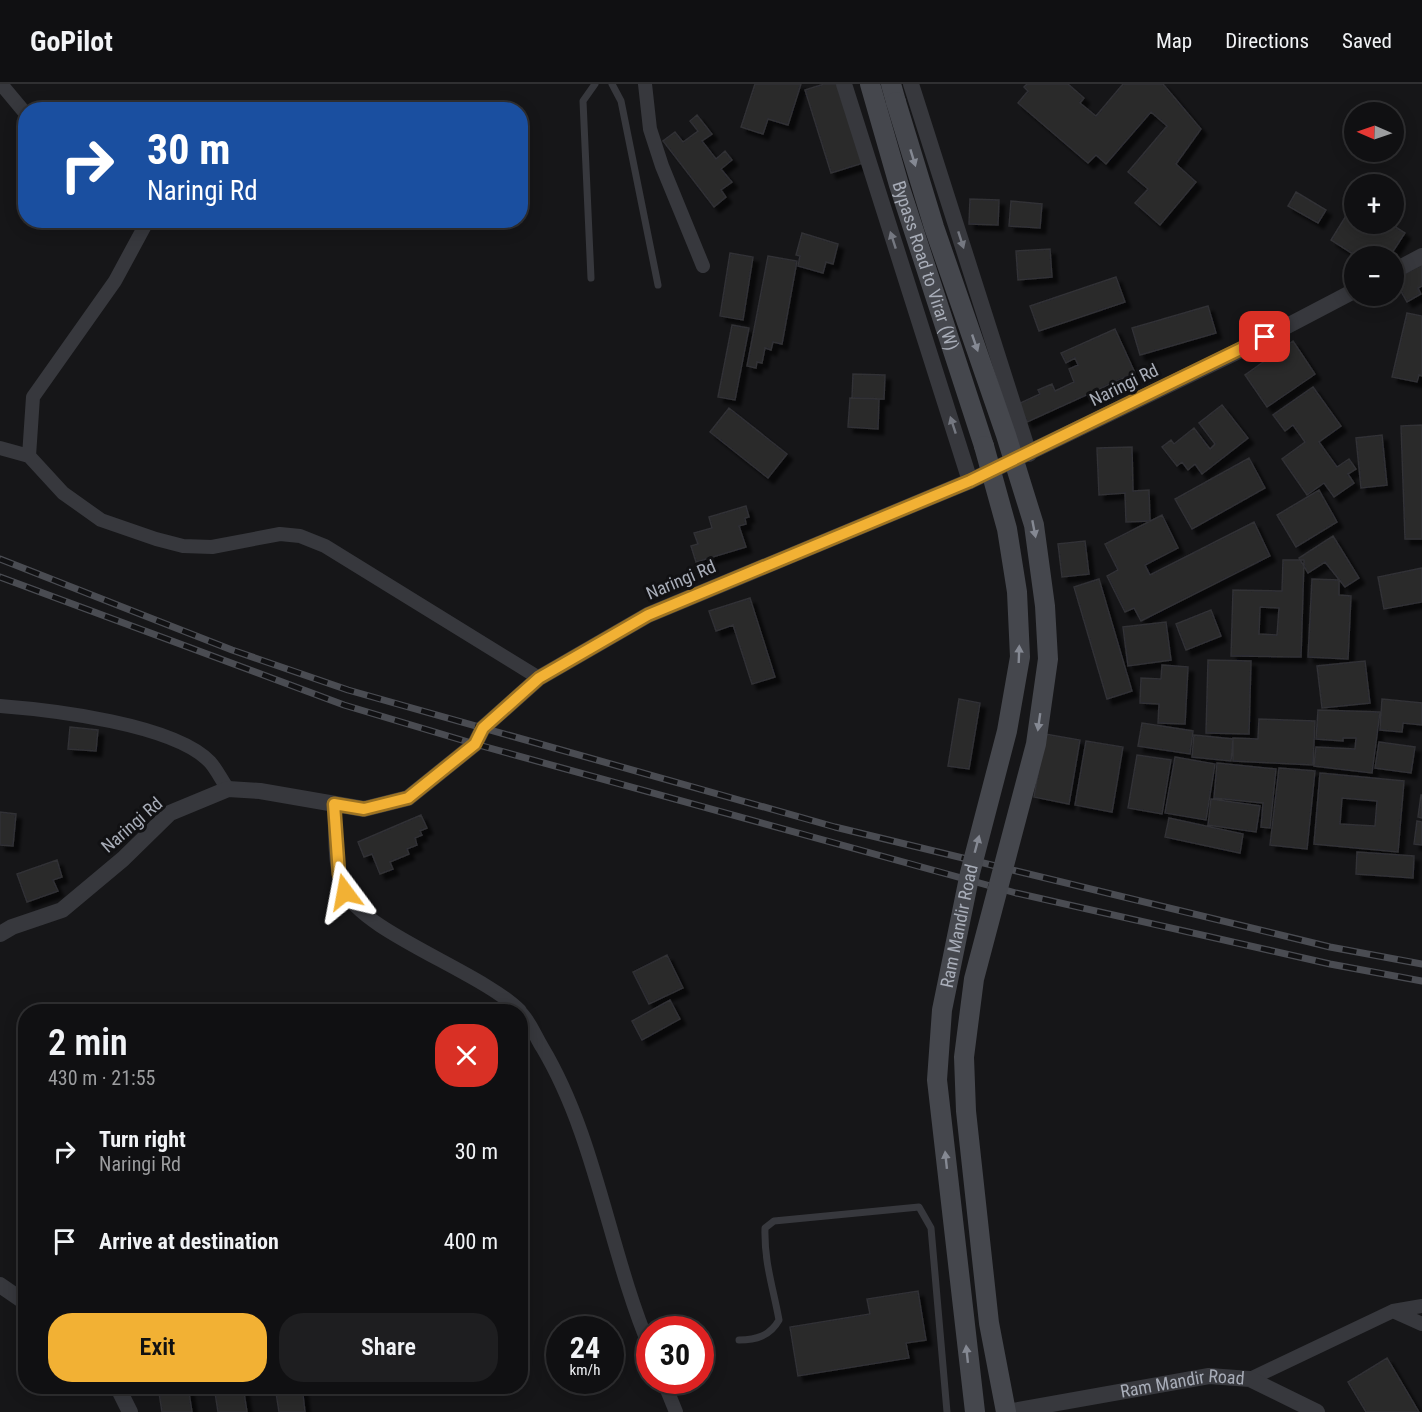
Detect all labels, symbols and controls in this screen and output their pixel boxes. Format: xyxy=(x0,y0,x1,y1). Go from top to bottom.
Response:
text: GoPilot xyxy=(30,25,113,58)
text: Map xyxy=(1156,29,1192,53)
text: Directions xyxy=(1225,29,1309,53)
text: Saved xyxy=(1342,29,1392,53)
north arrow xyxy=(1344,102,1404,162)
map controls xyxy=(1344,102,1404,306)
text: 30 m xyxy=(147,125,230,174)
icon: right xyxy=(48,126,126,204)
one-way arrow xyxy=(909,149,918,167)
button: + xyxy=(1344,174,1404,234)
text: Naringi Rd xyxy=(147,175,258,207)
street label: Bypass Road to Virar (W) xyxy=(888,178,963,353)
one-way arrow xyxy=(888,231,898,249)
one-way arrow xyxy=(957,231,966,249)
button: − xyxy=(1344,246,1404,306)
pin xyxy=(1239,311,1290,362)
icon: arrive xyxy=(1248,320,1281,353)
one-way arrow xyxy=(970,334,980,352)
street label: Naringi Rd xyxy=(1086,359,1162,410)
one-way arrow xyxy=(947,416,957,434)
one-way arrow xyxy=(1029,519,1039,538)
street label: Naringi Rd xyxy=(643,555,719,604)
one-way arrow xyxy=(1014,644,1024,663)
one-way arrow xyxy=(1035,713,1044,732)
street label: Naringi Rd xyxy=(97,793,166,857)
one-way arrow xyxy=(973,835,983,853)
position arrow xyxy=(313,860,377,924)
street label: Ram Mandir Road xyxy=(936,862,982,990)
text: 2 min xyxy=(48,1022,128,1064)
button: close xyxy=(435,1024,498,1087)
text: 430 m · 21:55 xyxy=(48,1066,155,1090)
text: Turn right xyxy=(99,1127,186,1152)
icon: right xyxy=(48,1135,81,1168)
text: 30 m xyxy=(455,1139,498,1164)
one-way arrow xyxy=(941,1151,951,1170)
text: Naringi Rd xyxy=(99,1152,181,1176)
icon: arrive xyxy=(48,1225,81,1258)
text: Arrive at destination xyxy=(99,1229,279,1254)
text: 400 m xyxy=(444,1229,498,1254)
button: Exit xyxy=(48,1313,267,1382)
button: Share xyxy=(279,1313,498,1382)
speed limit sign: 30 xyxy=(636,1316,714,1394)
text: 24 xyxy=(570,1330,600,1365)
one-way arrow xyxy=(962,1345,972,1364)
text: km/h xyxy=(570,1361,600,1379)
street label: Ram Mandir Road xyxy=(1118,1365,1245,1402)

